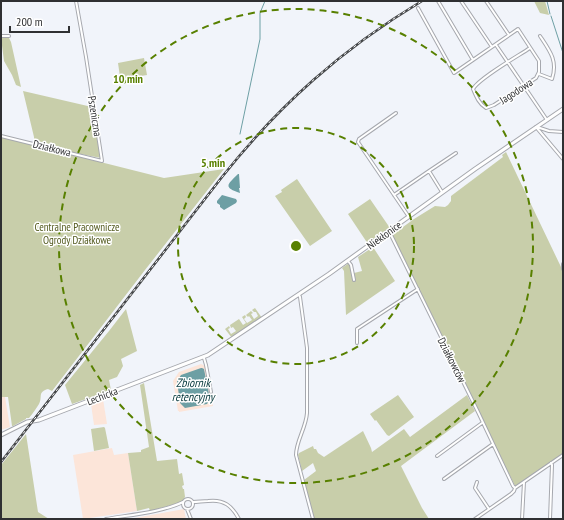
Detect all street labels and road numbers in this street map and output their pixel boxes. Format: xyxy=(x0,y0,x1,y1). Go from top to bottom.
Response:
street label: Jagodowa xyxy=(496,75,535,107)
street label: Pszeniczna xyxy=(85,95,105,137)
street label: Działkowa xyxy=(32,137,72,159)
street label: Niekłonice xyxy=(364,217,405,252)
street label: Działkowców xyxy=(435,335,470,385)
street label: Lechicka xyxy=(84,384,120,408)

